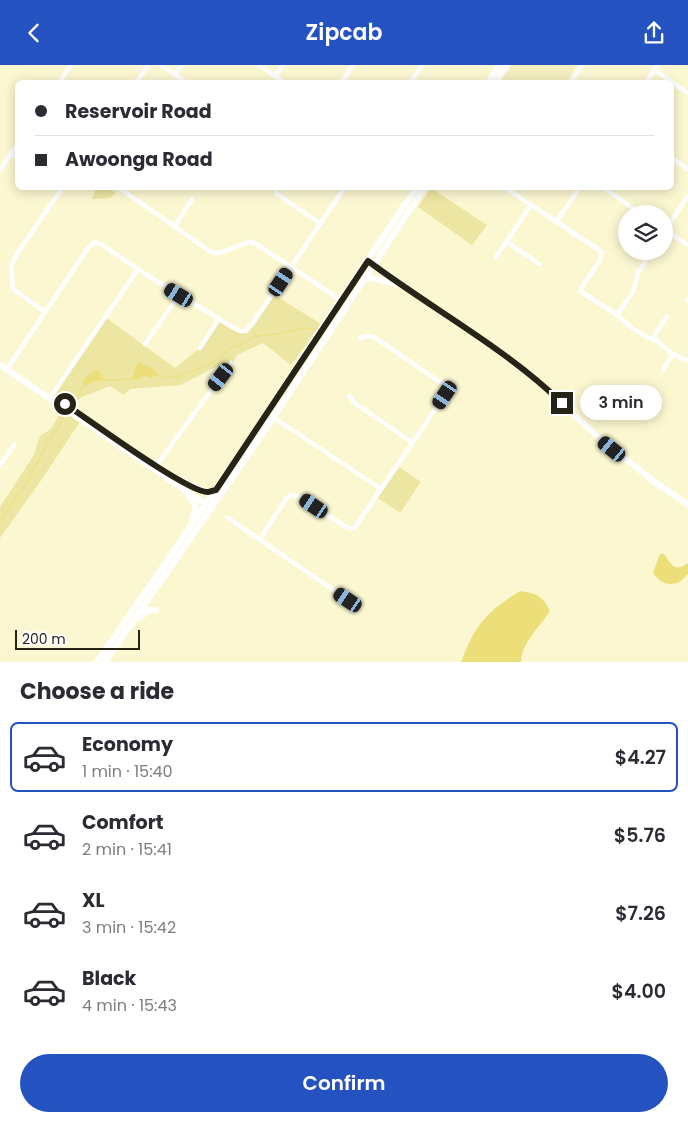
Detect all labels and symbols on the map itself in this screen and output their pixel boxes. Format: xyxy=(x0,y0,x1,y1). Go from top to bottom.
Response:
car xyxy=(266,265,295,299)
car xyxy=(162,281,195,309)
car xyxy=(205,361,236,393)
car xyxy=(430,378,459,412)
callout: 3 min xyxy=(580,385,662,421)
route end xyxy=(551,392,573,414)
route start xyxy=(54,393,76,415)
car xyxy=(595,434,628,464)
car xyxy=(297,491,330,521)
car xyxy=(331,585,364,615)
scale bar xyxy=(15,627,140,650)

